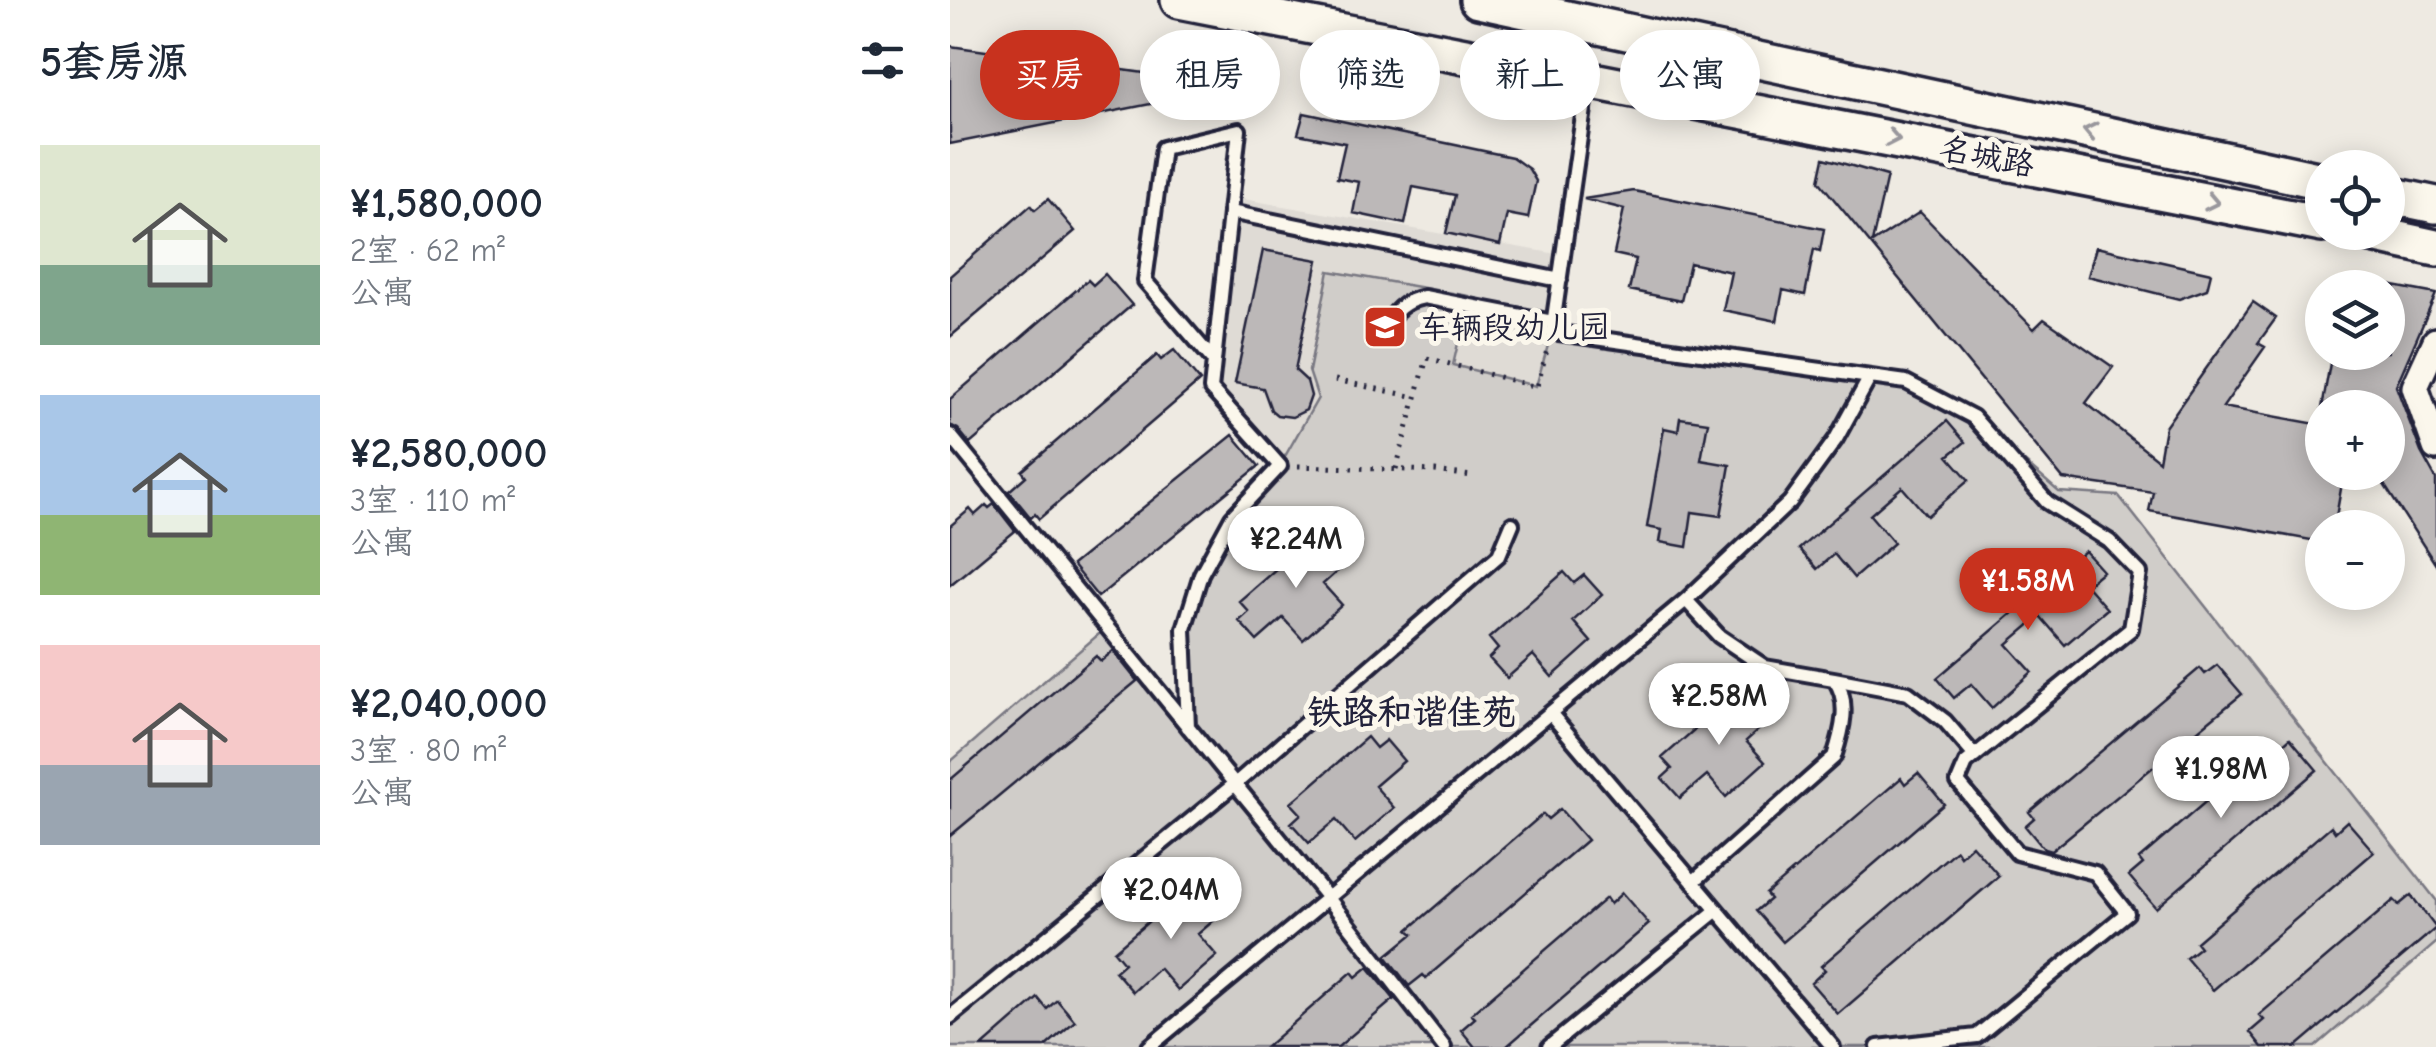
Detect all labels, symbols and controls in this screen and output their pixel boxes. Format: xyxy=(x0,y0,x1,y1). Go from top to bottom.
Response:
chip: 买房 xyxy=(980,30,1120,120)
chip: 租房 xyxy=(1140,30,1280,120)
chip: 筛选 xyxy=(1300,30,1440,120)
chip: 新上 xyxy=(1460,30,1600,120)
chip: 公寓 xyxy=(1620,30,1760,120)
icon: filters xyxy=(855,33,910,88)
text: 5套房源 xyxy=(40,38,188,87)
one-way arrow xyxy=(2082,122,2099,143)
one-way arrow xyxy=(1884,127,1901,148)
street label: 名城路 xyxy=(1936,129,2038,184)
map controls xyxy=(2305,150,2405,610)
button: locate xyxy=(2305,150,2405,250)
text: ¥1,580,000 xyxy=(350,179,543,228)
icon: home xyxy=(120,185,240,305)
one-way arrow xyxy=(2203,190,2220,211)
text: 2室 · 62 m² xyxy=(350,232,505,269)
button: layers xyxy=(2305,270,2405,370)
text: 公寓 xyxy=(350,274,414,311)
school or university icon: 车辆段幼儿园 xyxy=(1362,304,1408,350)
place label: 车辆段幼儿园 xyxy=(1418,309,1610,346)
button: + xyxy=(2305,390,2405,490)
text: ¥2,580,000 xyxy=(350,429,548,478)
icon: home xyxy=(120,435,240,555)
text: 3室 · 110 m² xyxy=(350,482,515,519)
pin: ¥2.24M xyxy=(1215,506,1377,591)
button: − xyxy=(2305,510,2405,610)
text: ¥2.24M xyxy=(1249,520,1343,557)
text: 公寓 xyxy=(350,524,414,561)
pin: ¥1.58M xyxy=(1947,548,2109,633)
text: ¥1.58M xyxy=(1981,562,2075,599)
pin: ¥2.58M xyxy=(1638,663,1800,748)
text: ¥2.58M xyxy=(1671,677,1767,714)
text: ¥2,040,000 xyxy=(350,679,547,728)
icon: home xyxy=(120,685,240,805)
district label: 铁路和谐佳苑 xyxy=(1307,692,1517,733)
text: 3室 · 80 m² xyxy=(350,732,506,769)
pin: ¥1.98M xyxy=(2140,736,2302,821)
text: ¥1.98M xyxy=(2174,750,2268,787)
text: 公寓 xyxy=(350,774,414,811)
pin: ¥2.04M xyxy=(1090,857,1252,942)
text: ¥2.04M xyxy=(1123,871,1219,908)

